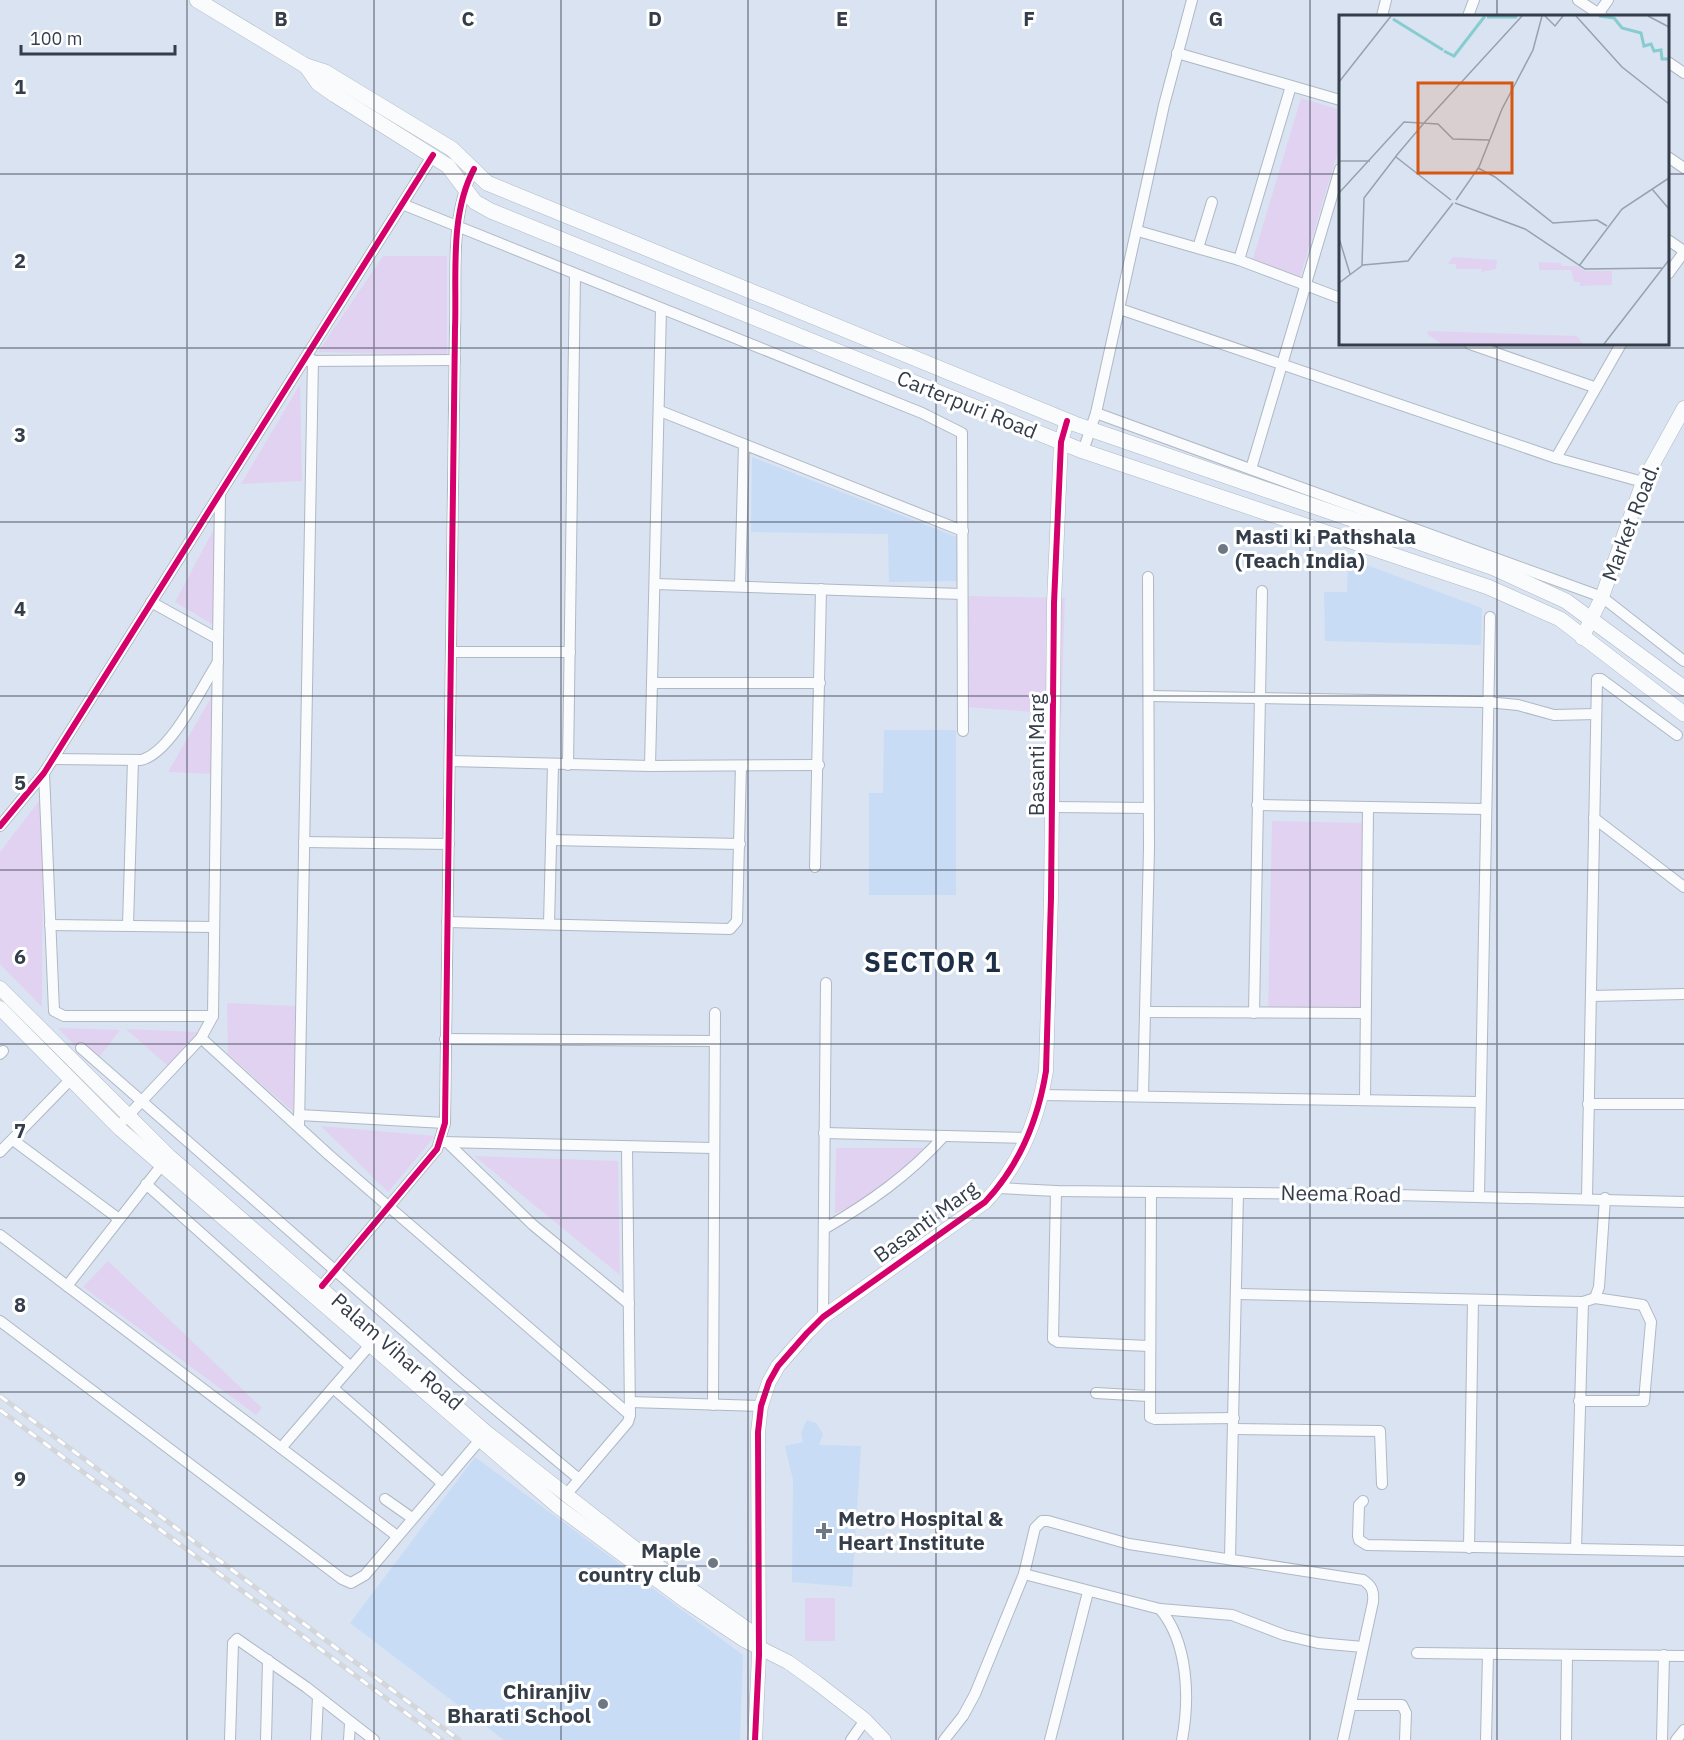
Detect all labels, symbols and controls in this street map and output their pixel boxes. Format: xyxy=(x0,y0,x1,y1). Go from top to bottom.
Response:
text: B xyxy=(274,5,288,32)
text: C xyxy=(461,5,475,32)
text: D xyxy=(648,5,662,32)
text: E xyxy=(836,5,848,32)
text: F xyxy=(1023,5,1035,32)
text: G xyxy=(1209,5,1223,32)
inset map xyxy=(1339,15,1669,345)
scale bar xyxy=(21,18,176,56)
text: 100 m xyxy=(30,27,82,50)
text: 1 xyxy=(14,73,26,100)
text: 2 xyxy=(14,247,26,274)
street label: Carterpuri Road xyxy=(893,363,1042,445)
text: 3 xyxy=(14,421,26,448)
street label: Market Road. xyxy=(1595,458,1665,585)
place label: Masti ki Pathshala (Teach India) xyxy=(1235,522,1416,574)
marker: Masti ki Pathshala (Teach India) xyxy=(1216,542,1230,556)
text: 4 xyxy=(14,595,26,622)
street label: Basanti Marg xyxy=(1022,694,1050,816)
text: 5 xyxy=(14,769,26,796)
text: 6 xyxy=(14,943,26,970)
district label: SECTOR 1 xyxy=(864,944,1002,979)
text: 7 xyxy=(14,1117,26,1144)
street label: Basanti Marg xyxy=(868,1174,983,1269)
street label: Neema Road xyxy=(1280,1178,1402,1208)
street label: Palam Vihar Road xyxy=(326,1286,470,1416)
text: 8 xyxy=(14,1291,26,1318)
text: 9 xyxy=(14,1465,26,1492)
place label: Metro Hospital & Heart Institute xyxy=(838,1504,1004,1556)
marker: Metro Hospital & Heart Institute xyxy=(815,1522,833,1540)
place label: Maple country club xyxy=(578,1536,701,1588)
marker: Maple country club xyxy=(706,1556,720,1570)
place label: Chiranjiv Bharati School xyxy=(447,1677,592,1729)
marker: Chiranjiv Bharati School xyxy=(596,1697,610,1711)

